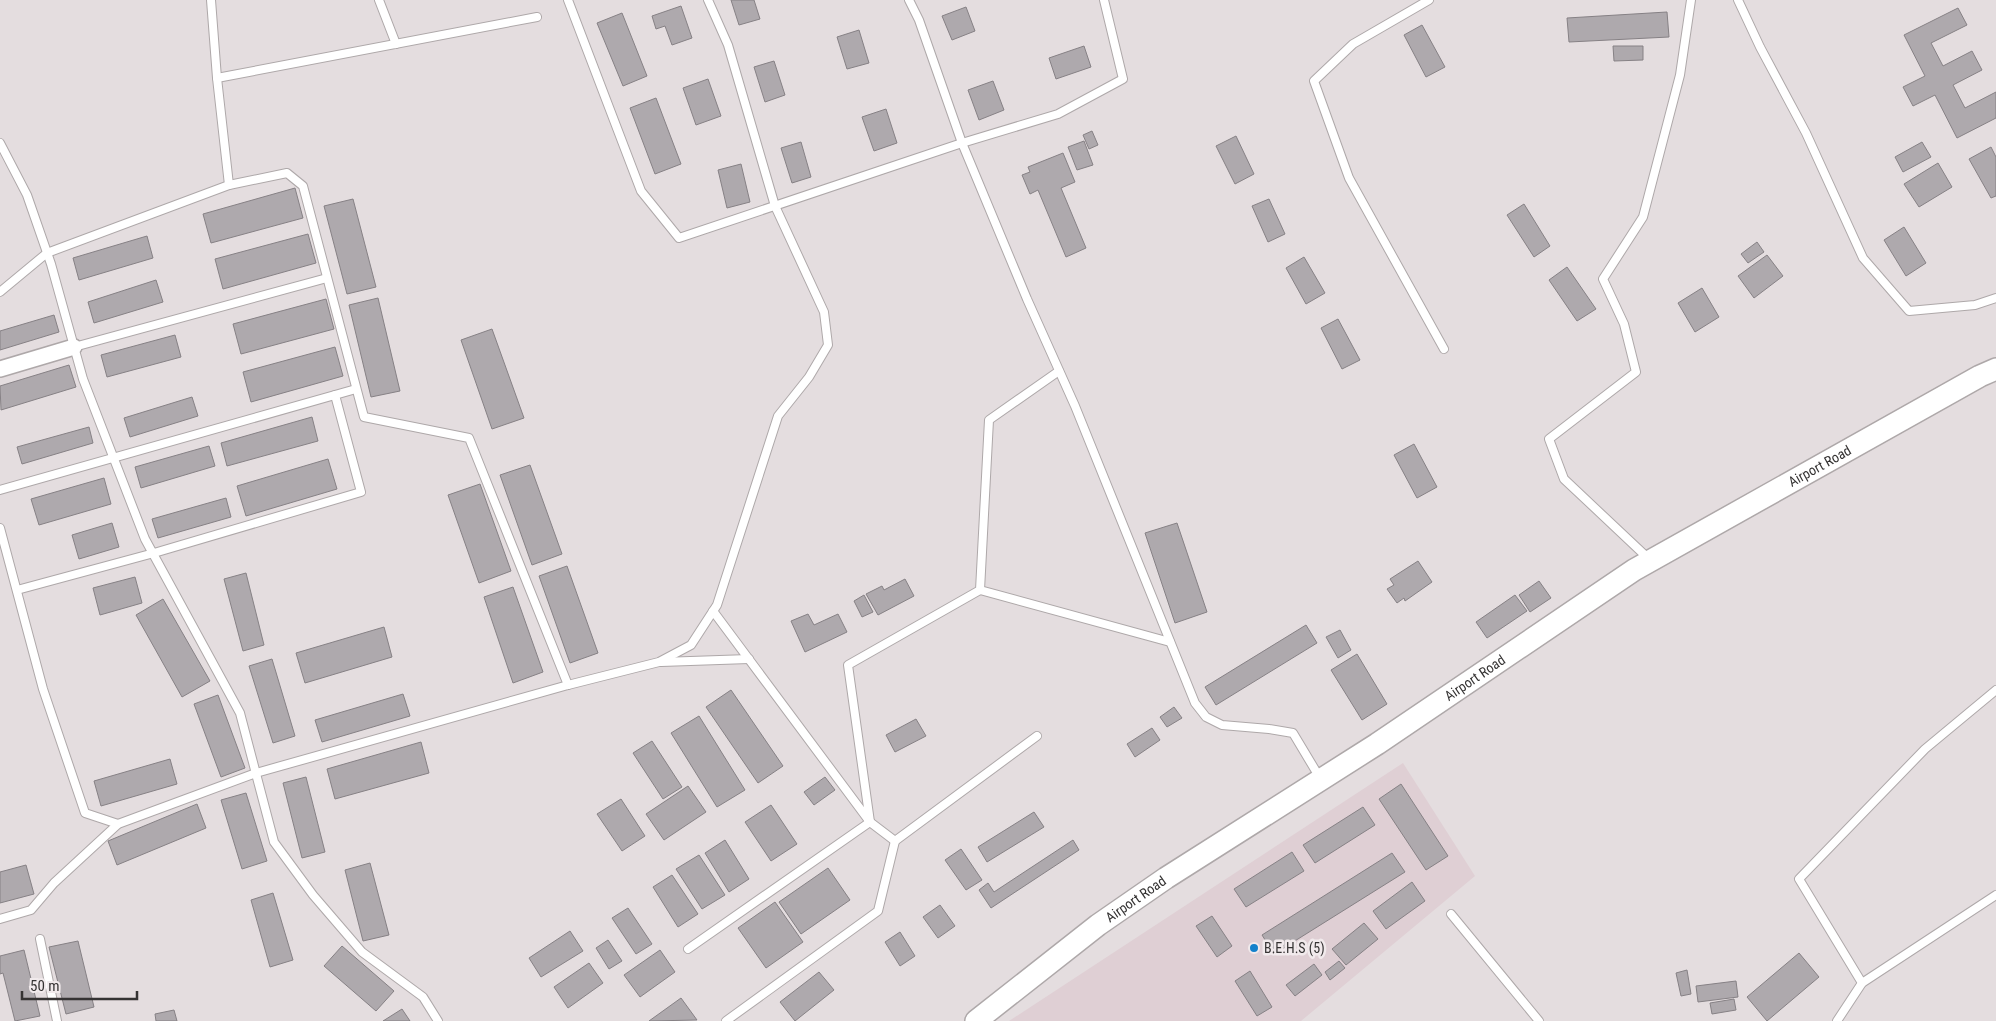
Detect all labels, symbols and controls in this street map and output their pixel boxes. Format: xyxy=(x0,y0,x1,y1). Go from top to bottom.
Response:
street label: Airport Road xyxy=(1785,442,1854,490)
street label: Airport Road xyxy=(1442,652,1508,704)
street label: Airport Road xyxy=(1102,873,1169,925)
place label: B.E.H.S (5) xyxy=(1264,940,1325,957)
marker: B.E.H.S (5) xyxy=(1248,942,1260,954)
scale bar xyxy=(22,968,138,1000)
text: 50 m xyxy=(30,977,60,995)

